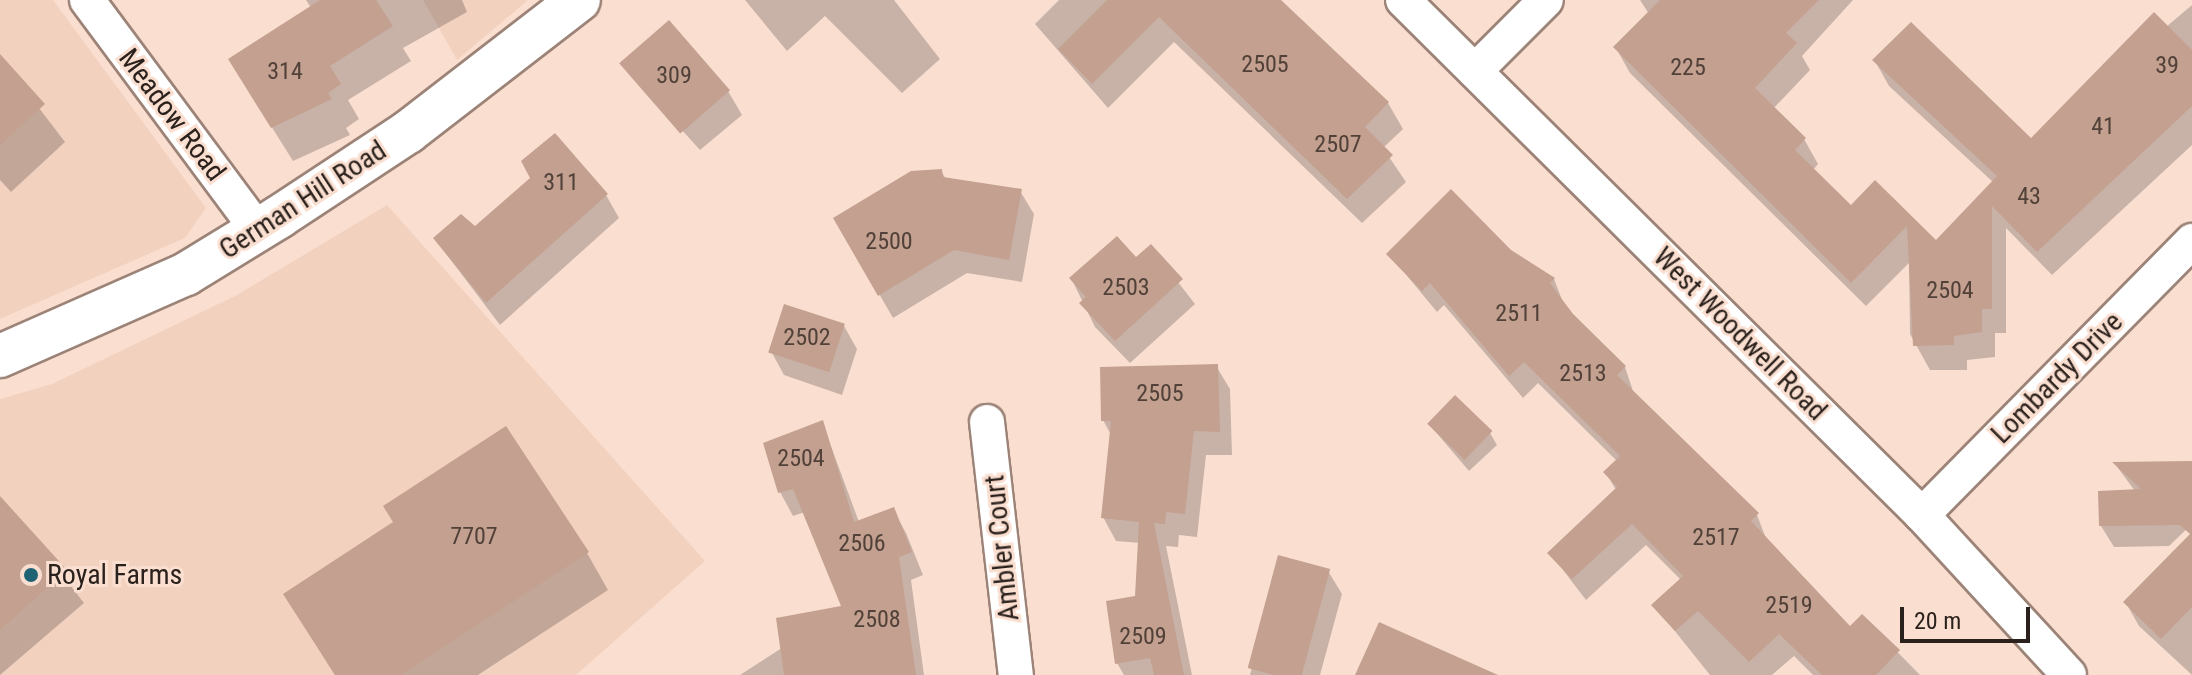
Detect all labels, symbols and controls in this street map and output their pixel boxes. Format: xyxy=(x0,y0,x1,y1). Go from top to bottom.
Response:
street label: Meadow Road xyxy=(111,42,233,188)
house number: 2505 xyxy=(1241,51,1289,79)
house number: 39 xyxy=(2155,52,2179,80)
house number: 225 xyxy=(1670,54,1706,82)
house number: 314 xyxy=(267,58,303,86)
house number: 309 xyxy=(656,62,692,90)
house number: 41 xyxy=(2091,113,2115,141)
house number: 2507 xyxy=(1314,131,1362,159)
street label: German Hill Road xyxy=(213,134,393,266)
house number: 311 xyxy=(543,169,579,197)
house number: 43 xyxy=(2017,183,2041,211)
house number: 2500 xyxy=(865,228,913,256)
street label: West Woodwell Road xyxy=(1646,240,1834,428)
house number: 2503 xyxy=(1102,274,1150,302)
house number: 2504 xyxy=(1926,277,1974,305)
house number: 2511 xyxy=(1495,300,1543,328)
street label: Lombardy Drive xyxy=(1984,305,2130,451)
house number: 2502 xyxy=(783,324,831,352)
house number: 2513 xyxy=(1559,360,1607,388)
house number: 2505 xyxy=(1136,380,1184,408)
house number: 2504 xyxy=(777,445,825,473)
street label: Ambler Court xyxy=(978,473,1026,623)
house number: 7707 xyxy=(450,523,498,551)
house number: 2517 xyxy=(1692,524,1740,552)
house number: 2506 xyxy=(838,530,886,558)
place label: Royal Farms xyxy=(47,558,182,592)
marker: Royal Farms xyxy=(22,566,40,584)
scale bar xyxy=(1904,591,2034,641)
house number: 2519 xyxy=(1765,592,1813,620)
house number: 2508 xyxy=(853,606,901,634)
text: 20 m xyxy=(1914,607,1961,635)
house number: 2509 xyxy=(1119,623,1167,651)

